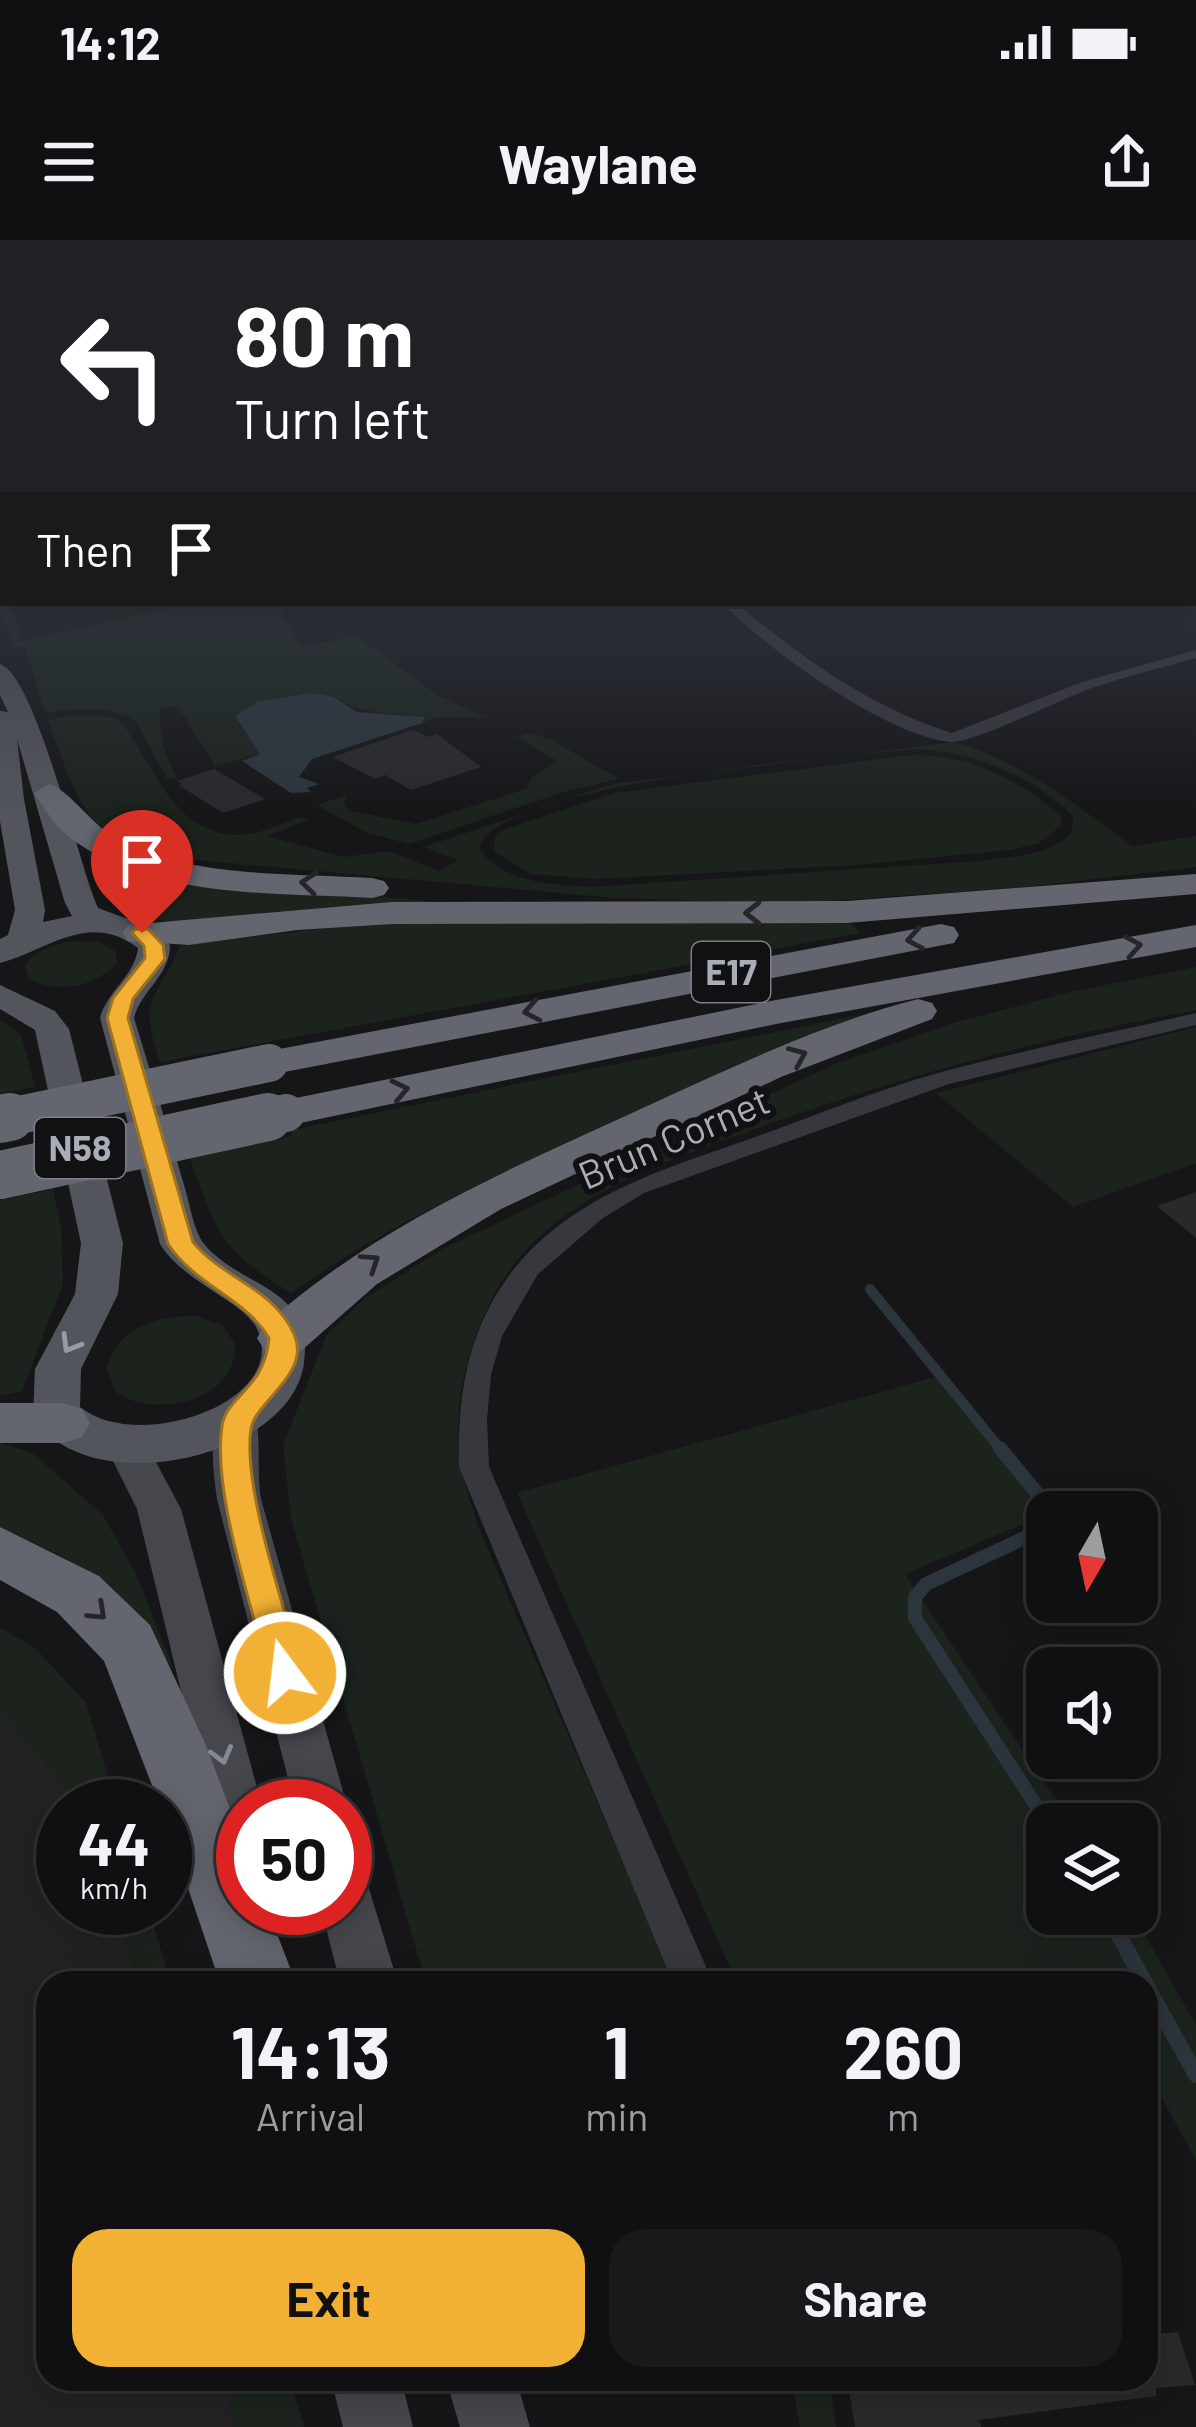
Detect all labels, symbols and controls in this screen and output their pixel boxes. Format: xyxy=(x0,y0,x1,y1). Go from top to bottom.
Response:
text: 14:12 xyxy=(60,15,161,69)
icon: menu xyxy=(36,129,102,195)
icon: share xyxy=(1094,129,1160,195)
text: Waylane xyxy=(498,130,698,195)
text: 80 m xyxy=(234,283,414,384)
icon: left xyxy=(36,288,192,444)
text: Turn left xyxy=(234,385,431,450)
icon: arrive xyxy=(158,516,224,582)
text: Then xyxy=(36,522,134,576)
pin xyxy=(91,810,193,933)
icon: arrive xyxy=(109,828,175,894)
one-way arrow xyxy=(300,871,319,896)
one-way arrow xyxy=(743,901,762,927)
one-way arrow xyxy=(905,926,925,951)
one-way arrow xyxy=(1122,935,1142,960)
road number: E17 xyxy=(692,942,770,1002)
one-way arrow xyxy=(522,997,542,1023)
one-way arrow xyxy=(786,1046,807,1070)
street label: Brun Cornet xyxy=(571,1075,776,1198)
one-way arrow xyxy=(390,1078,410,1103)
road number: N58 xyxy=(35,1118,125,1178)
one-way arrow xyxy=(358,1254,380,1276)
one-way arrow xyxy=(62,1331,84,1353)
north arrow xyxy=(1026,1491,1158,1623)
map controls xyxy=(1026,1491,1158,1935)
one-way arrow xyxy=(85,1598,106,1620)
position arrow xyxy=(222,1610,348,1736)
button: sound xyxy=(1026,1647,1158,1779)
one-way arrow xyxy=(208,1745,233,1765)
speed limit sign: 50 xyxy=(216,1779,372,1935)
button: layers xyxy=(1026,1803,1158,1935)
text: 44 xyxy=(78,1806,150,1878)
text: km/h xyxy=(80,1869,148,1905)
text: 14:13 xyxy=(231,2007,390,2093)
text: 1 xyxy=(604,2007,630,2093)
text: 260 xyxy=(843,2007,963,2093)
text: Arrival xyxy=(256,2092,365,2139)
text: min xyxy=(585,2092,648,2139)
text: m xyxy=(887,2092,919,2139)
button: Exit xyxy=(72,2229,585,2367)
button: Share xyxy=(609,2229,1122,2367)

